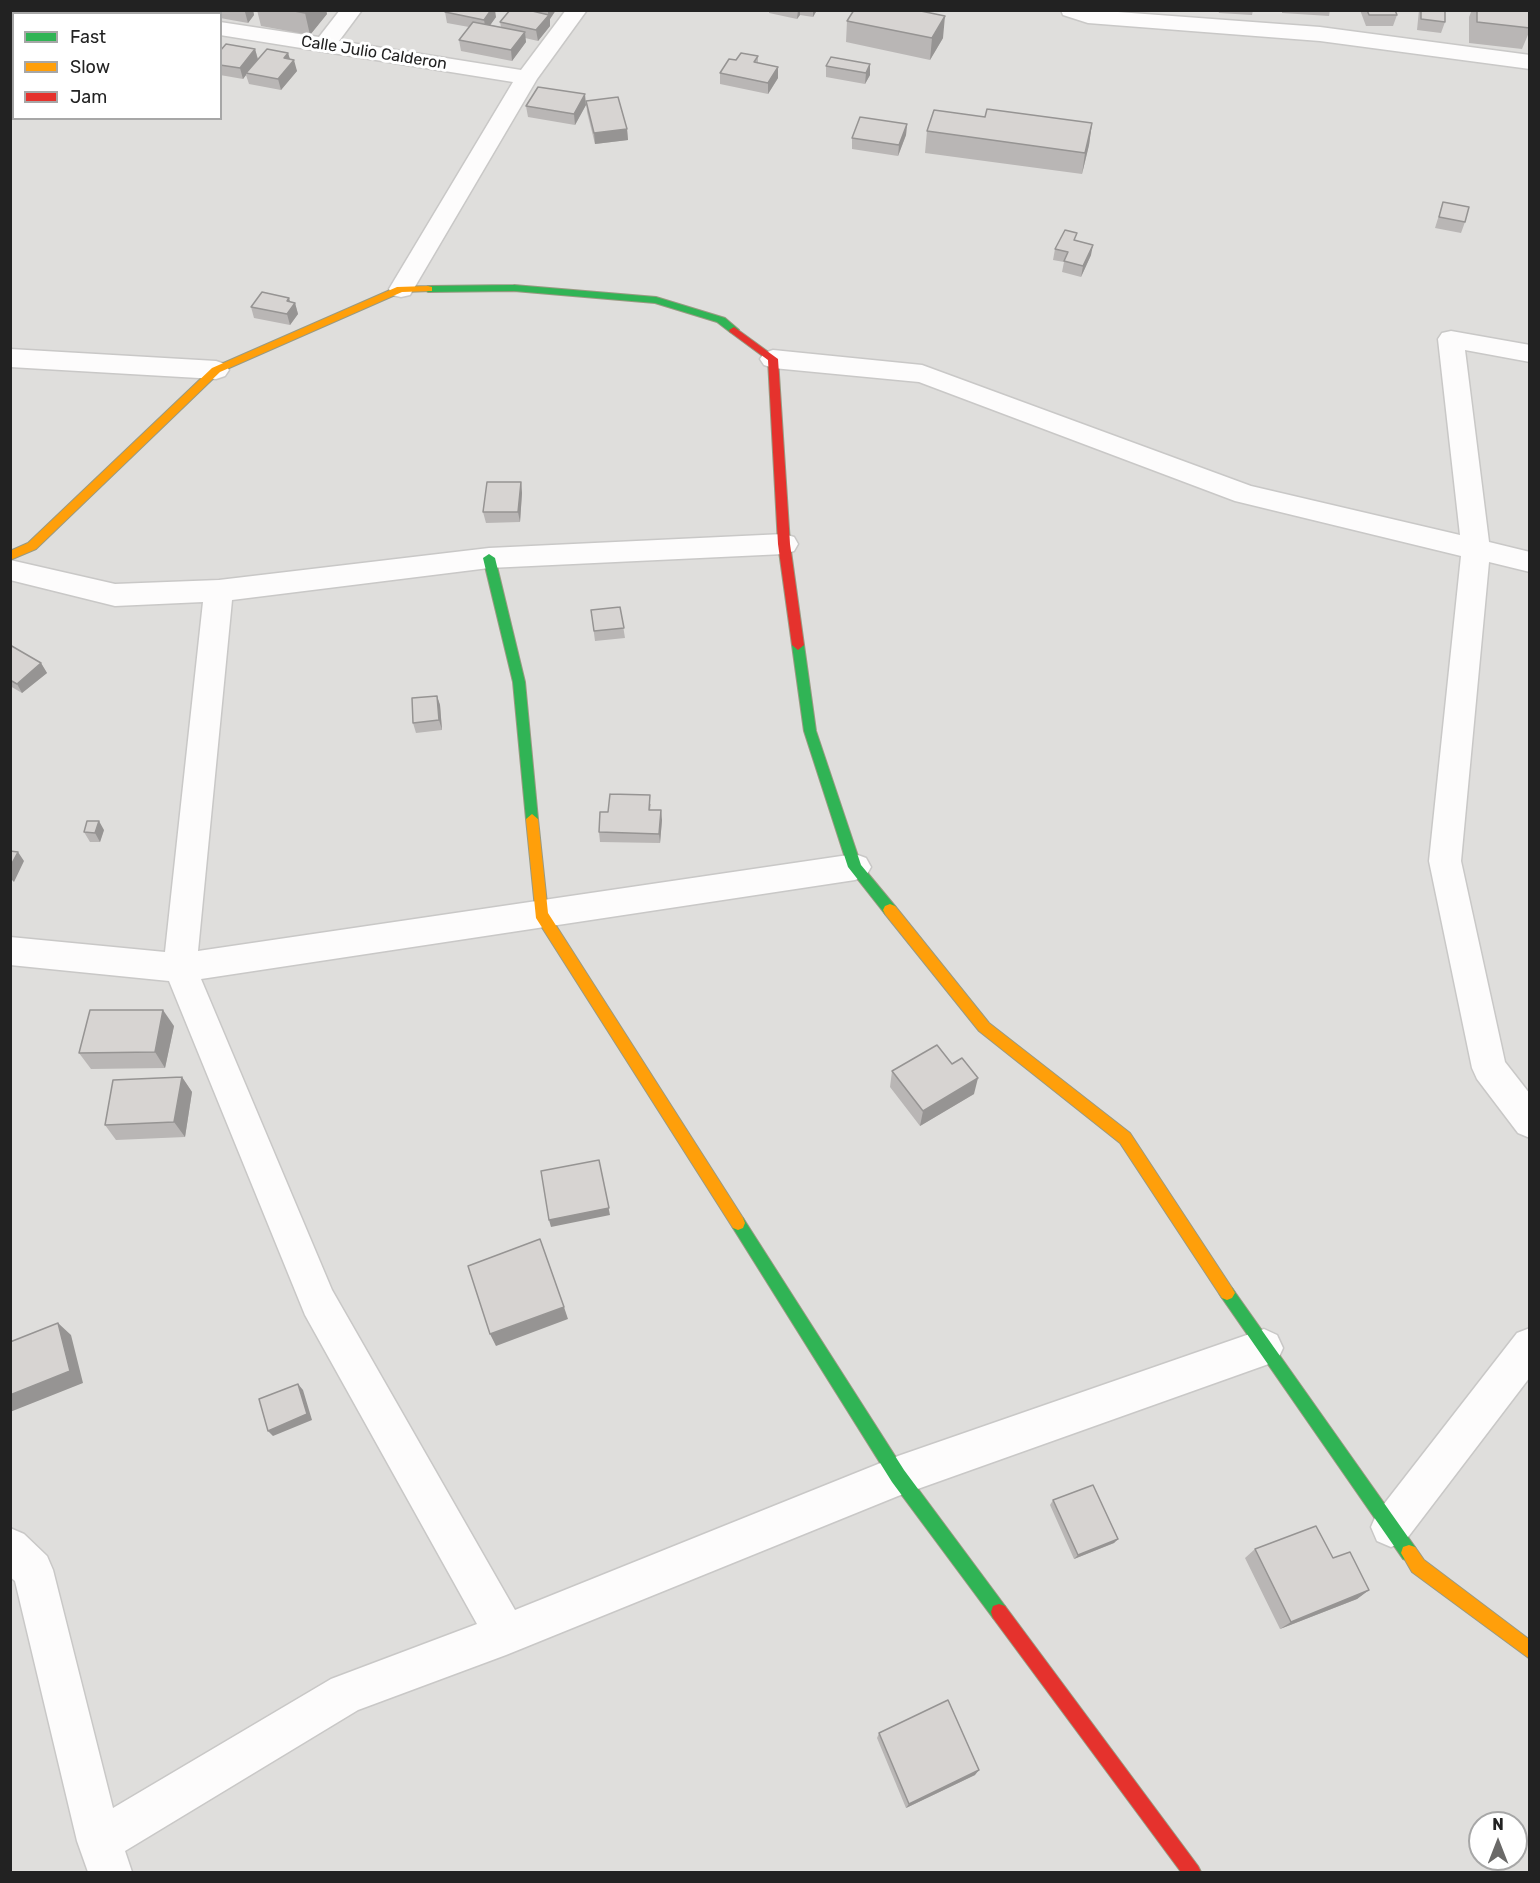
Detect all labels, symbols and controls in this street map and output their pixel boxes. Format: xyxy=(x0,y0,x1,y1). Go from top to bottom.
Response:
legend xyxy=(12,12,222,120)
text: Fast xyxy=(70,26,106,48)
street label: Calle Julio Calderon xyxy=(300,32,448,74)
text: Slow xyxy=(70,56,110,78)
text: Jam xyxy=(70,86,107,108)
north arrow xyxy=(1468,1811,1528,1871)
text: N xyxy=(1492,1815,1504,1834)

